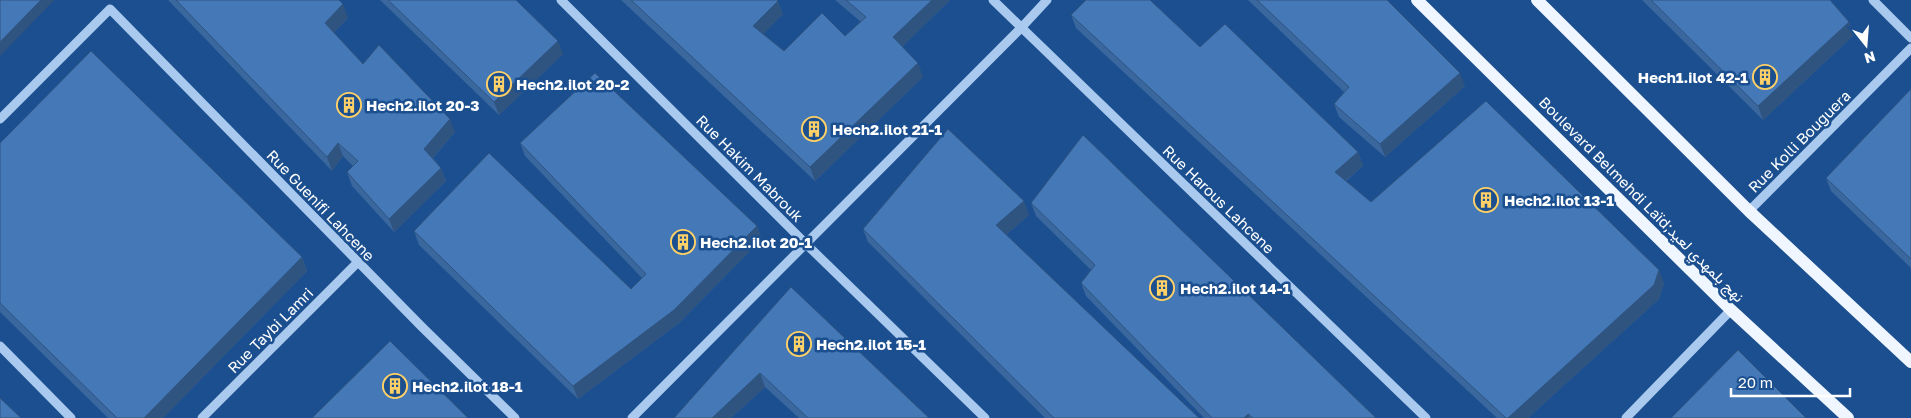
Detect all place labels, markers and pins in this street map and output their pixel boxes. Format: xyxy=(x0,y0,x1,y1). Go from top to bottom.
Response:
building icon: Hech1.ilot 42-1 xyxy=(1752,64,1778,90)
place label: Hech1.ilot 42-1 xyxy=(1638,68,1748,86)
building icon: Hech2.ilot 20-2 xyxy=(486,71,512,97)
place label: Hech2.ilot 20-2 xyxy=(516,75,629,93)
building icon: Hech2.ilot 20-3 xyxy=(336,92,362,118)
place label: Hech2.ilot 20-3 xyxy=(366,96,479,114)
building icon: Hech2.ilot 21-1 xyxy=(801,116,827,142)
place label: Hech2.ilot 21-1 xyxy=(832,120,942,138)
building icon: Hech2.ilot 13-1 xyxy=(1473,187,1499,213)
place label: Hech2.ilot 13-1 xyxy=(1504,191,1614,209)
building icon: Hech2.ilot 20-1 xyxy=(670,229,696,255)
place label: Hech2.ilot 20-1 xyxy=(700,233,812,251)
building icon: Hech2.ilot 14-1 xyxy=(1149,275,1175,301)
place label: Hech2.ilot 14-1 xyxy=(1180,279,1290,297)
building icon: Hech2.ilot 15-1 xyxy=(786,331,812,357)
place label: Hech2.ilot 15-1 xyxy=(816,335,926,353)
building icon: Hech2.ilot 18-1 xyxy=(382,373,408,399)
place label: Hech2.ilot 18-1 xyxy=(412,377,523,395)

